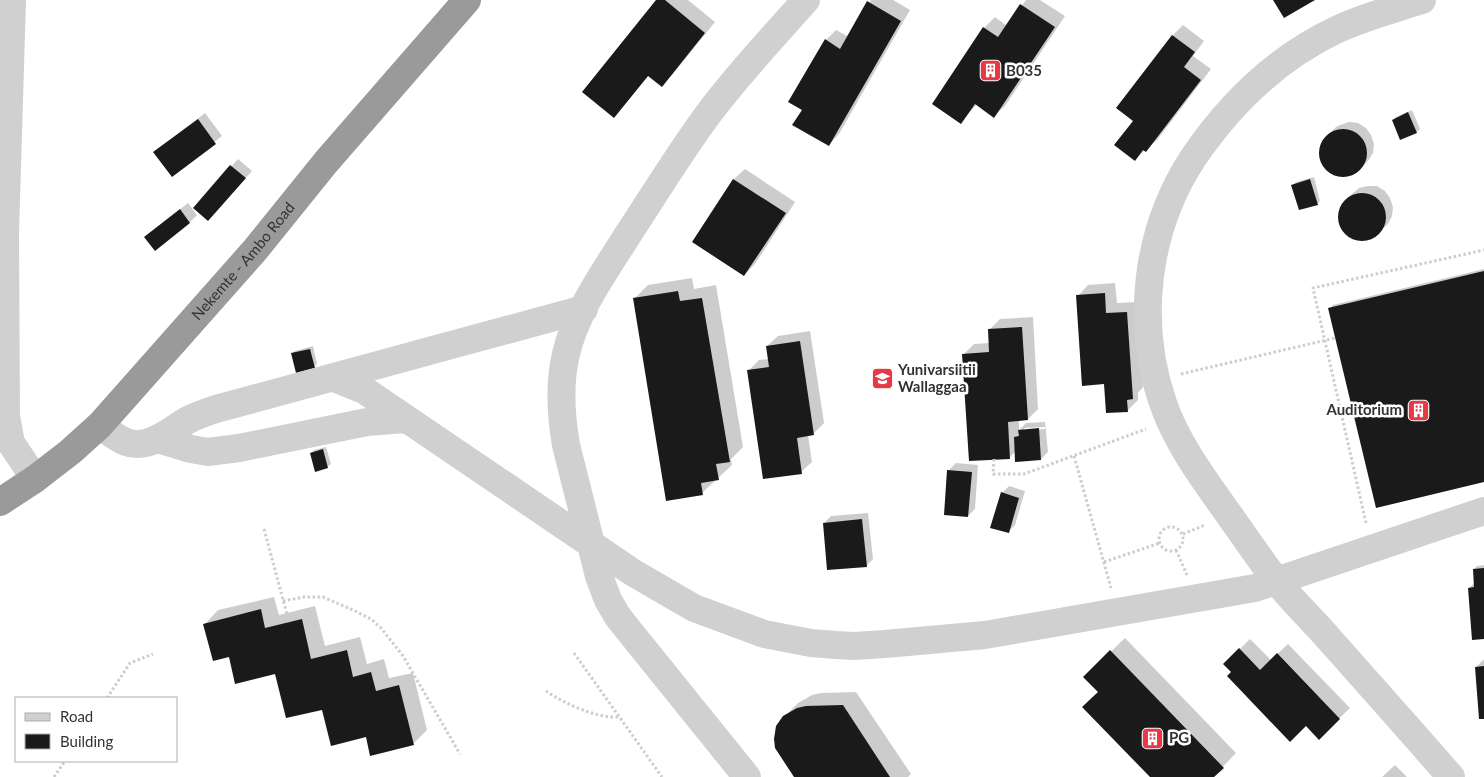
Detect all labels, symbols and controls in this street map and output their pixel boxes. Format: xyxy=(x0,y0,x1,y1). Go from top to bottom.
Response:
building icon: B035 xyxy=(978,59,1002,83)
place label: B035 xyxy=(1006,61,1042,79)
street label: Nekemte - Ambo Road xyxy=(187,198,298,323)
place label: Yunivarsiitii Wallaggaa xyxy=(897,360,976,395)
school or university icon: Yunivarsiitii Wallaggaa xyxy=(870,367,894,391)
building icon: Auditorium xyxy=(1406,398,1430,422)
place label: Auditorium xyxy=(1325,400,1402,418)
legend xyxy=(15,697,178,762)
text: Road xyxy=(60,707,93,725)
building icon: PG xyxy=(1141,726,1165,750)
place label: PG xyxy=(1169,728,1189,746)
text: Building xyxy=(60,732,113,750)

